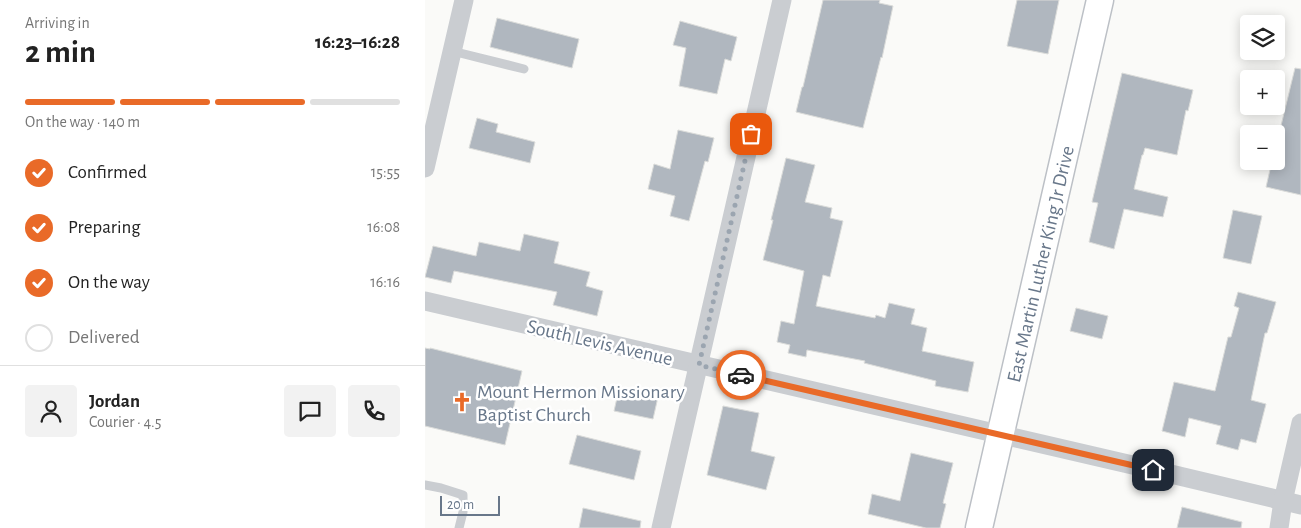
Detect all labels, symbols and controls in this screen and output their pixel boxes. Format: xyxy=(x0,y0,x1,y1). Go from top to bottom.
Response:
text: Arriving in xyxy=(25,15,90,31)
map controls xyxy=(1240,15,1285,170)
button: layers xyxy=(1240,15,1285,60)
text: 16:23–16:28 xyxy=(315,33,400,52)
text: 2 min xyxy=(25,36,96,68)
button: + xyxy=(1240,70,1285,115)
pin xyxy=(730,113,772,155)
text: On the way · 140 m xyxy=(25,114,140,130)
icon: bag xyxy=(737,120,765,148)
button: − xyxy=(1240,125,1285,170)
street label: East Martin Luther King Jr Drive xyxy=(1004,144,1078,384)
icon: check xyxy=(25,159,53,187)
text: Confirmed xyxy=(68,163,147,182)
text: 15:55 xyxy=(371,164,400,180)
icon: check xyxy=(25,214,53,242)
text: Preparing xyxy=(68,218,141,237)
text: 16:08 xyxy=(367,219,400,235)
icon: check xyxy=(25,269,53,297)
text: On the way xyxy=(68,273,150,292)
text: 16:16 xyxy=(370,274,400,290)
street label: South Levis Avenue xyxy=(525,317,674,369)
text: Delivered xyxy=(68,328,140,347)
courier xyxy=(716,350,766,400)
icon: car xyxy=(727,361,755,389)
place label: Mount Hermon Missionary Baptist Church xyxy=(477,382,685,425)
button: person xyxy=(25,385,77,437)
button: chat xyxy=(284,385,336,437)
button: phone xyxy=(348,385,400,437)
church icon: Mount Hermon Missionary Baptist Church xyxy=(451,391,473,413)
text: Jordan xyxy=(89,392,140,411)
text: Courier · 4.5 xyxy=(89,414,161,430)
pin xyxy=(1132,449,1174,491)
icon: home xyxy=(1139,456,1167,484)
scale bar xyxy=(440,493,500,516)
text: 20 m xyxy=(447,498,474,512)

